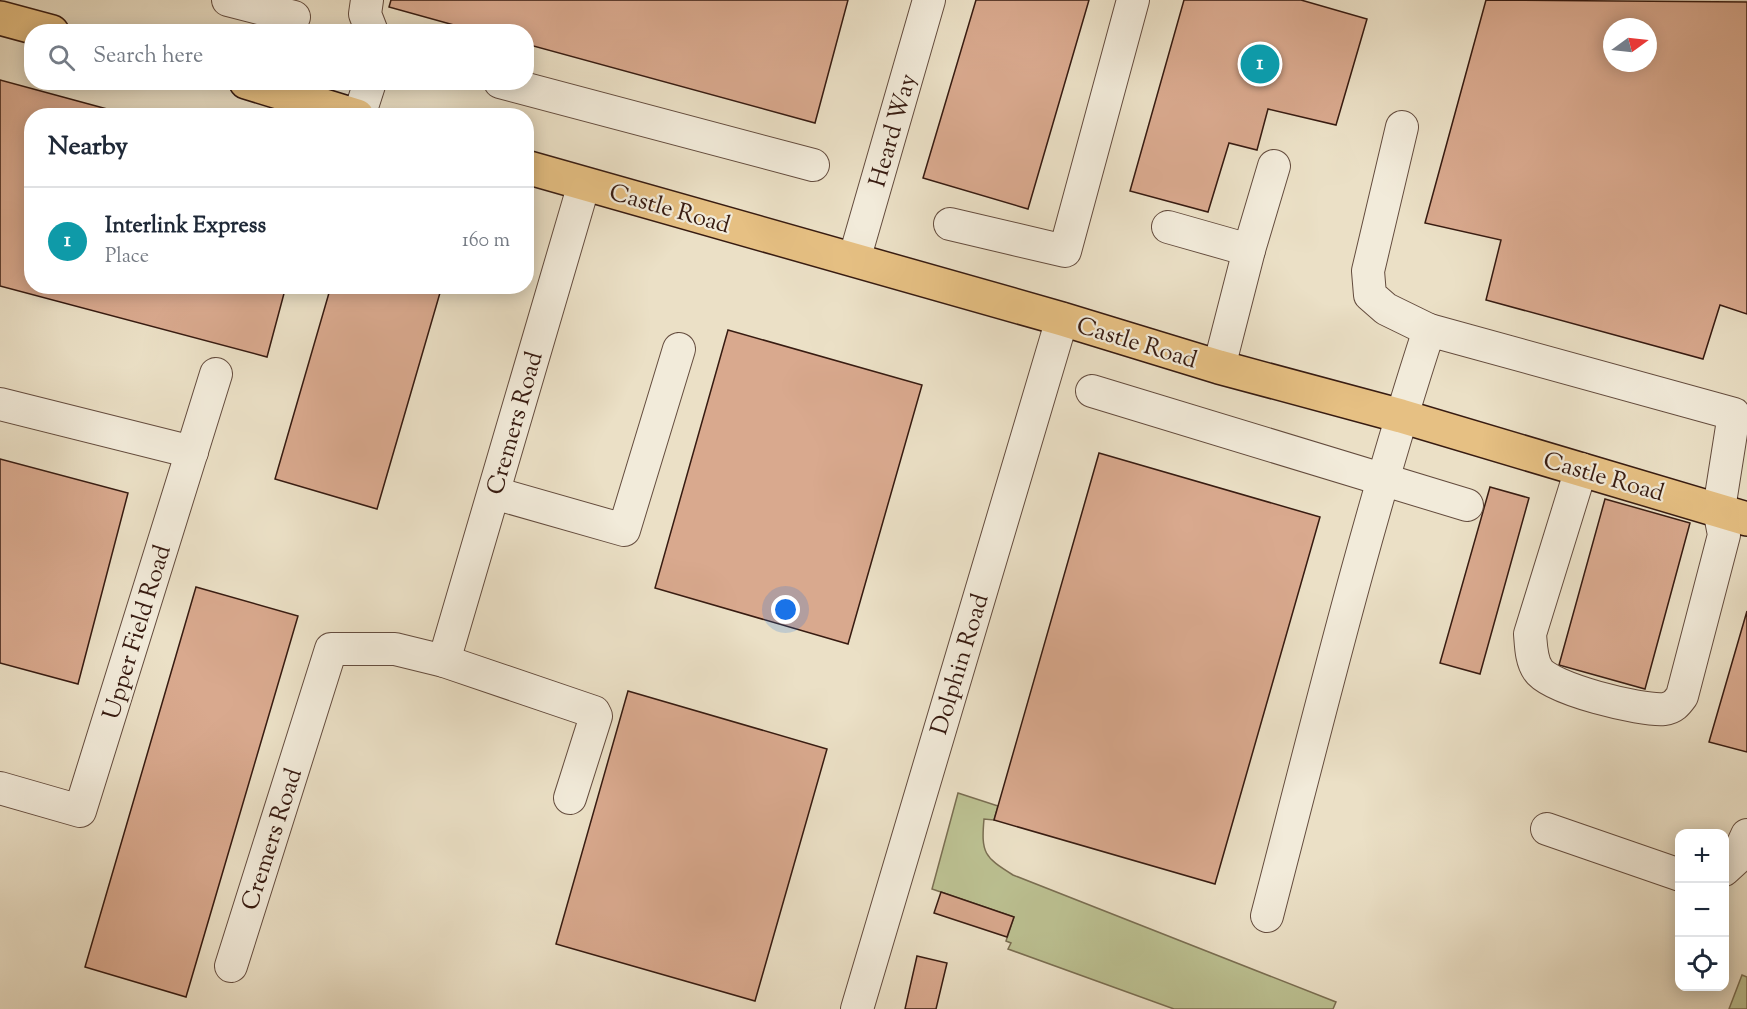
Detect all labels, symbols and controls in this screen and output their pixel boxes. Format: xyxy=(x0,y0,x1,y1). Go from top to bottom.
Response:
north arrow xyxy=(1603,18,1657,72)
search box xyxy=(24,24,534,90)
icon: search xyxy=(45,41,78,74)
text: Search here xyxy=(93,41,203,73)
pin: 1 xyxy=(1240,42,1280,86)
street label: Heard Way xyxy=(862,70,926,191)
text: Nearby xyxy=(48,129,128,166)
street label: Castle Road xyxy=(605,176,734,244)
text: Interlink Express xyxy=(105,211,266,243)
text: 1 xyxy=(64,227,71,256)
text: 160 m xyxy=(462,227,510,256)
text: Place xyxy=(105,243,149,272)
street label: Castle Road xyxy=(1072,309,1201,378)
street label: Cremers Road xyxy=(479,348,553,499)
street label: Castle Road xyxy=(1539,444,1668,512)
street label: Upper Field Road xyxy=(95,541,181,724)
street label: Dolphin Road xyxy=(923,589,999,739)
your location xyxy=(771,595,800,624)
street label: Cremers Road xyxy=(234,764,312,915)
map controls xyxy=(1675,829,1729,991)
button: + xyxy=(1675,829,1729,883)
button: − xyxy=(1675,883,1729,937)
button: locate xyxy=(1675,937,1729,991)

